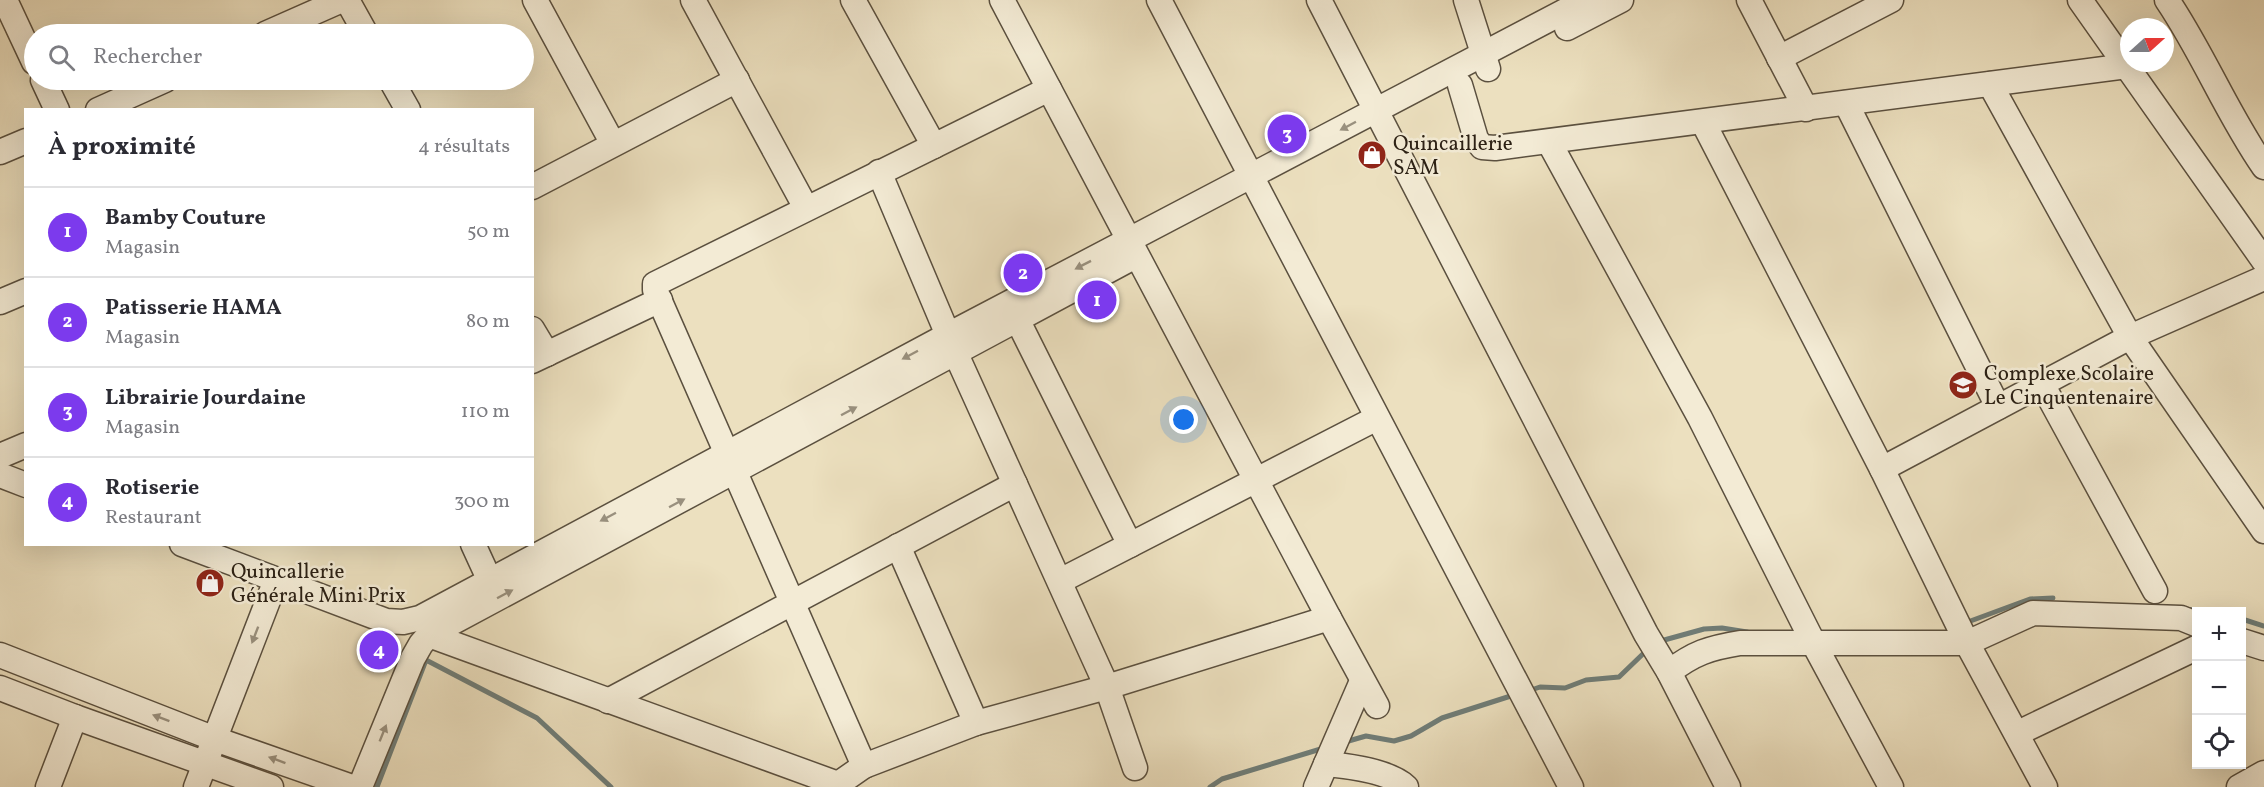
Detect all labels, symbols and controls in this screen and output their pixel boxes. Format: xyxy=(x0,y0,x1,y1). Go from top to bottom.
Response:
north arrow xyxy=(2120,18,2174,72)
search box xyxy=(24,24,534,90)
icon: search xyxy=(45,41,78,74)
text: Rechercher xyxy=(93,42,202,73)
pin: 3 xyxy=(1268,112,1306,156)
one-way arrow xyxy=(1340,121,1357,130)
text: À proximité xyxy=(48,129,196,165)
place label: Quincaillerie SAM xyxy=(1393,130,1513,183)
text: 4 résultats xyxy=(418,133,510,161)
shop icon: Quincaillerie SAM xyxy=(1356,139,1388,171)
text: Bamby Couture xyxy=(105,203,266,234)
text: 1 xyxy=(63,218,72,246)
text: 50 m xyxy=(467,218,510,246)
text: Magasin xyxy=(105,234,180,262)
pin: 2 xyxy=(1004,250,1042,296)
one-way arrow xyxy=(1074,260,1091,270)
pin: 1 xyxy=(1078,278,1116,322)
text: Patisserie HAMA xyxy=(105,293,282,324)
text: 2 xyxy=(62,308,73,336)
text: 80 m xyxy=(466,308,510,336)
text: Magasin xyxy=(105,324,180,352)
one-way arrow xyxy=(901,350,918,360)
place label: Complexe Scolaire Le Cinquentenaire xyxy=(1984,360,2154,413)
school or university icon: Complexe Scolaire Le Cinquentenaire xyxy=(1947,369,1979,401)
text: Librairie Jourdaine xyxy=(105,383,306,414)
text: 3 xyxy=(62,398,73,426)
text: 110 m xyxy=(461,398,510,426)
your location xyxy=(1169,405,1198,434)
one-way arrow xyxy=(841,406,858,416)
text: Magasin xyxy=(105,414,180,442)
text: Rotiserie xyxy=(105,473,199,504)
text: 4 xyxy=(61,488,74,516)
text: 300 m xyxy=(454,488,510,516)
one-way arrow xyxy=(669,498,686,508)
text: Restaurant xyxy=(105,504,202,532)
one-way arrow xyxy=(600,512,617,522)
place label: Quincallerie Générale Mini Prix xyxy=(231,558,406,611)
shop icon: Quincallerie Générale Mini Prix xyxy=(194,567,226,599)
one-way arrow xyxy=(496,589,513,599)
map controls xyxy=(2192,607,2246,769)
button: + xyxy=(2192,607,2246,661)
one-way arrow xyxy=(250,626,259,644)
pin: 4 xyxy=(360,628,398,672)
button: − xyxy=(2192,661,2246,715)
one-way arrow xyxy=(152,712,170,722)
button: locate xyxy=(2192,715,2246,769)
one-way arrow xyxy=(379,724,388,742)
one-way arrow xyxy=(267,755,285,765)

